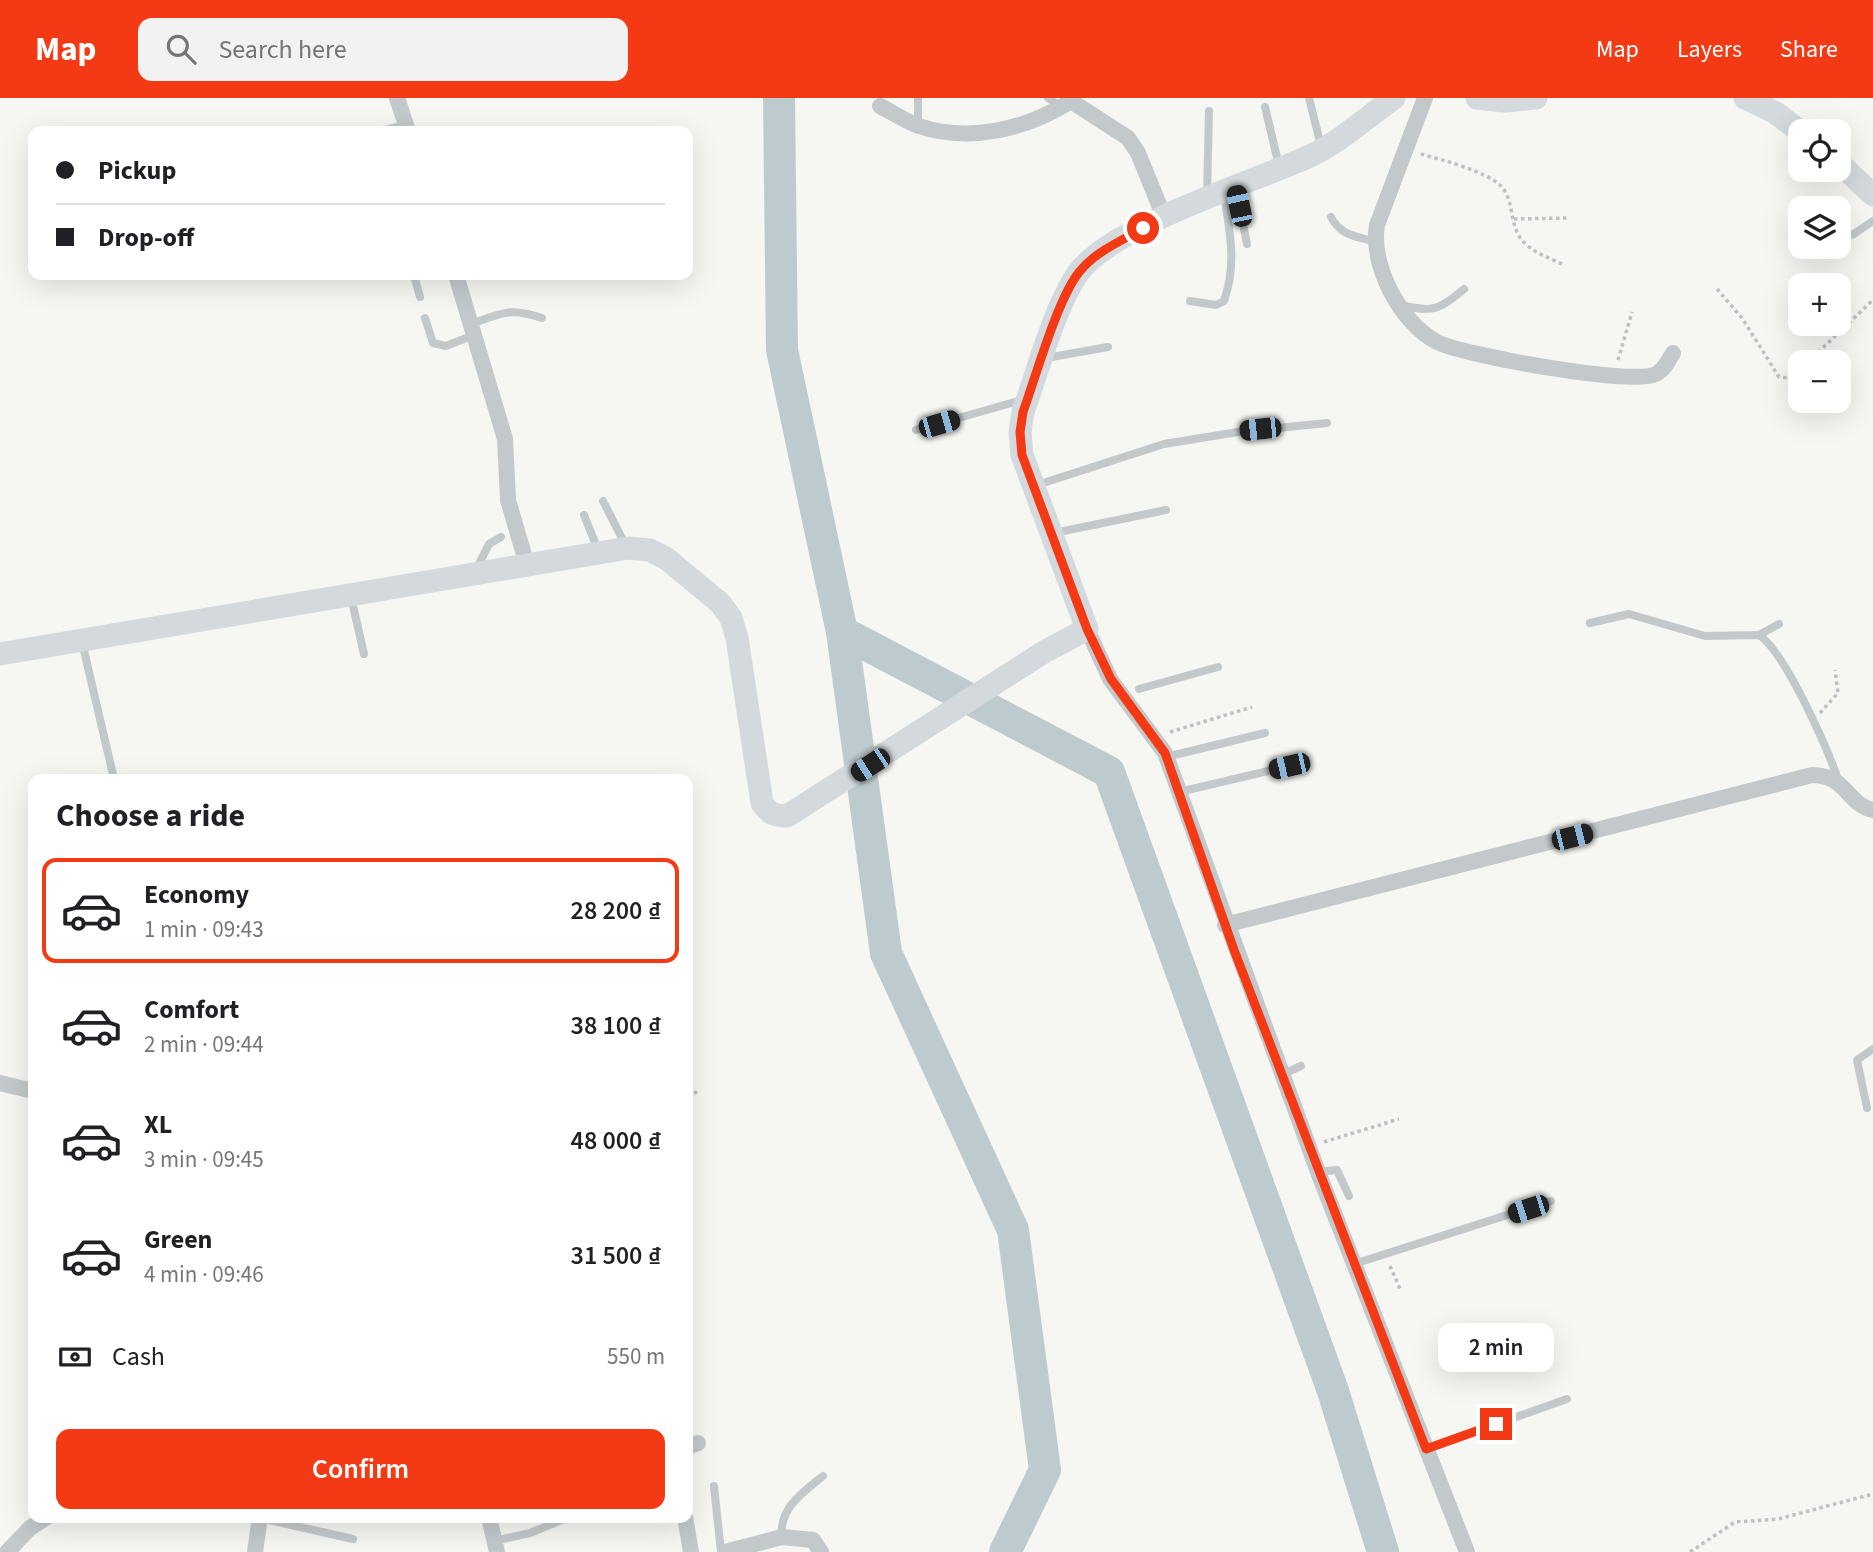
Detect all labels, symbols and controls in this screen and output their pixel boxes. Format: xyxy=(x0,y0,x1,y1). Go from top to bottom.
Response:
search box xyxy=(138,18,628,81)
text: Map xyxy=(35,26,96,73)
icon: search xyxy=(162,30,200,68)
text: Search here xyxy=(218,31,347,68)
text: Map xyxy=(1596,32,1639,67)
text: Layers xyxy=(1677,32,1742,67)
text: Share xyxy=(1780,32,1838,67)
map controls xyxy=(1788,119,1851,413)
button: locate xyxy=(1788,119,1851,182)
text: Pickup xyxy=(98,152,176,189)
car xyxy=(1225,183,1254,229)
button: layers xyxy=(1788,196,1851,259)
route start xyxy=(1127,212,1159,244)
text: Drop-off xyxy=(98,219,194,256)
button: + xyxy=(1788,273,1851,336)
button: − xyxy=(1788,350,1851,413)
car xyxy=(916,408,963,440)
car xyxy=(1239,416,1282,442)
car xyxy=(847,745,894,785)
car xyxy=(1267,751,1312,781)
text: Choose a ride xyxy=(56,793,245,839)
car xyxy=(1550,822,1595,852)
text: Economy xyxy=(144,876,249,913)
icon: car xyxy=(60,879,123,942)
text: 28 200 ₫ xyxy=(571,892,661,929)
text: 1 min · 09:43 xyxy=(144,913,264,946)
text: Comfort xyxy=(144,991,239,1028)
icon: car xyxy=(60,994,123,1057)
text: 38 100 ₫ xyxy=(571,1007,661,1044)
text: 2 min · 09:44 xyxy=(144,1028,264,1061)
text: XL xyxy=(144,1106,172,1143)
icon: car xyxy=(60,1109,123,1172)
text: 48 000 ₫ xyxy=(571,1122,661,1159)
text: 3 min · 09:45 xyxy=(144,1143,264,1176)
car xyxy=(1505,1193,1552,1225)
text: Green xyxy=(144,1221,212,1258)
icon: car xyxy=(60,1224,123,1287)
text: 31 500 ₫ xyxy=(571,1237,661,1274)
text: 4 min · 09:46 xyxy=(144,1258,264,1291)
callout: 2 min xyxy=(1438,1322,1554,1372)
text: 2 min xyxy=(1469,1331,1523,1364)
icon: cash xyxy=(56,1338,94,1376)
text: Cash xyxy=(112,1338,165,1375)
text: 550 m xyxy=(607,1340,665,1373)
route end xyxy=(1480,1408,1512,1440)
button: Confirm xyxy=(56,1429,665,1509)

